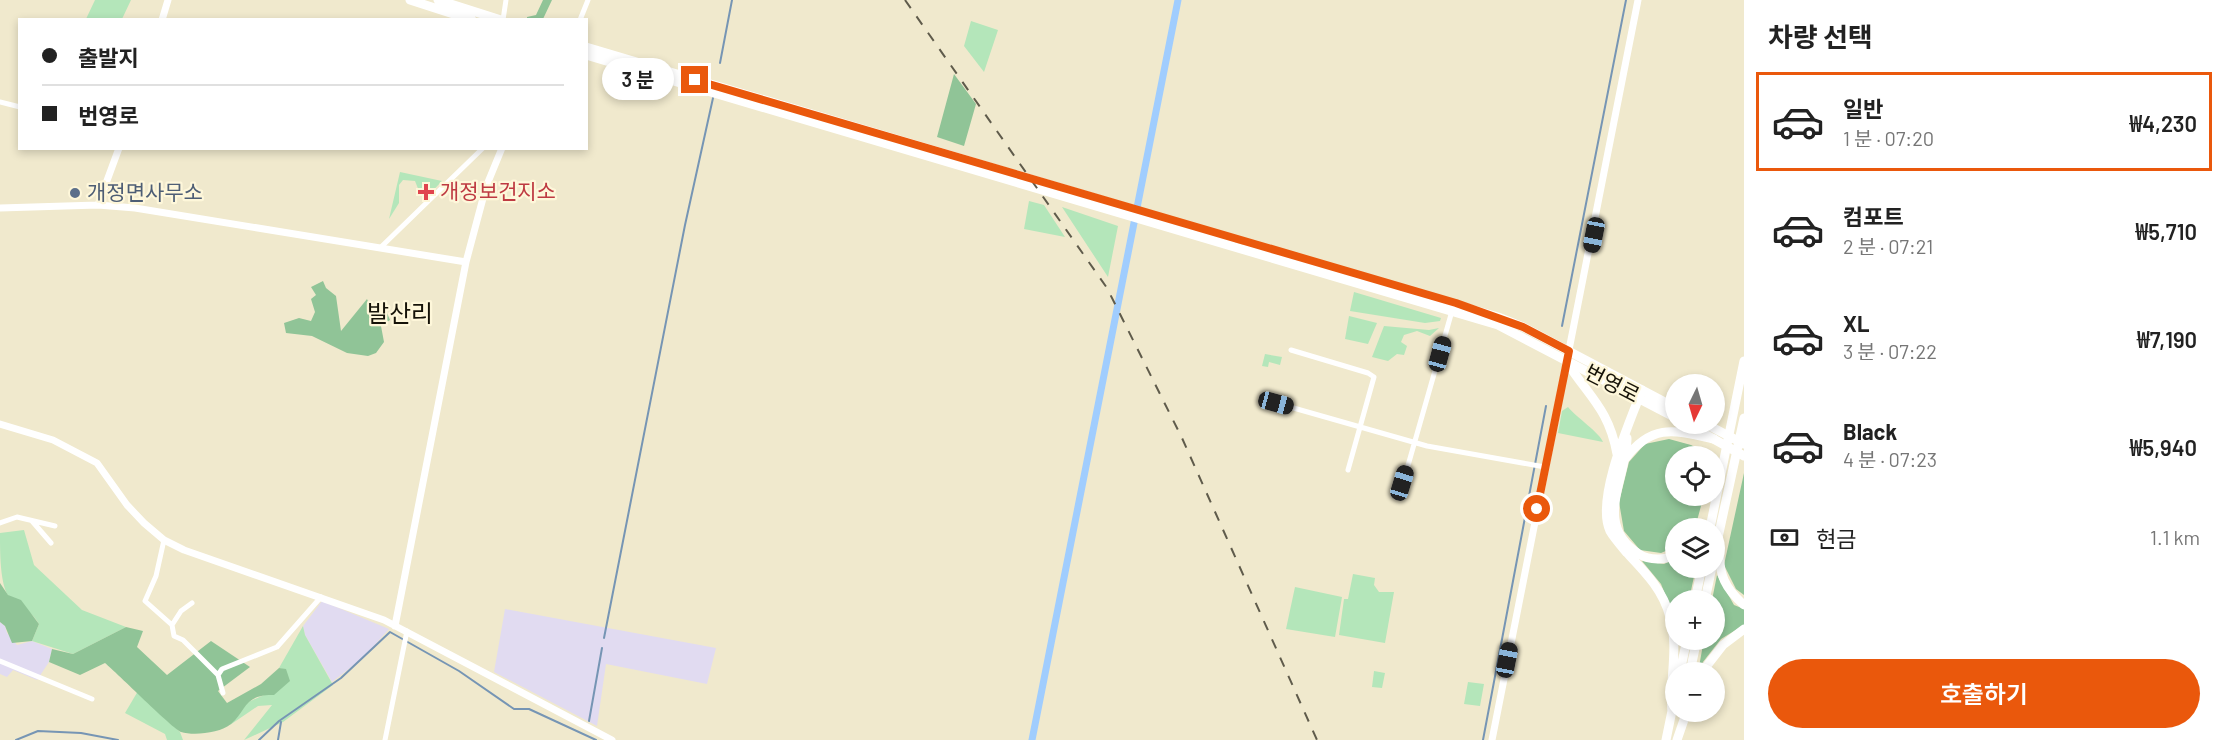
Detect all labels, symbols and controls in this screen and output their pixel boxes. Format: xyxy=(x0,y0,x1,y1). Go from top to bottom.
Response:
text: 차량 선택 xyxy=(1768,20,1873,52)
text: 출발지 xyxy=(78,44,139,70)
callout: 3 분 xyxy=(602,59,674,101)
route end xyxy=(681,66,708,93)
text: 3 분 xyxy=(621,67,655,91)
icon: car xyxy=(1771,95,1825,149)
text: 일반 xyxy=(1843,95,1883,121)
text: 번영로 xyxy=(78,102,139,128)
text: ₩4,230 xyxy=(2129,110,2197,136)
text: 1 분 · 07:20 xyxy=(1843,126,1934,150)
place label: 개정보건지소 xyxy=(440,178,556,203)
place label: 개정면사무소 xyxy=(87,179,203,204)
marker: 개정보건지소 xyxy=(417,183,435,201)
marker: 개정면사무소 xyxy=(68,186,82,200)
icon: car xyxy=(1771,203,1825,257)
text: 컴포트 xyxy=(1843,203,1904,229)
car xyxy=(1582,216,1606,254)
text: ₩5,710 xyxy=(2136,218,2197,244)
text: 2 분 · 07:21 xyxy=(1843,234,1933,258)
district label: 발산리 xyxy=(367,298,433,327)
text: XL xyxy=(1843,310,1869,336)
icon: car xyxy=(1771,311,1825,365)
text: ₩7,190 xyxy=(2137,326,2197,352)
car xyxy=(1427,334,1453,374)
text: 3 분 · 07:22 xyxy=(1843,339,1937,363)
street label: 번영로 xyxy=(1581,358,1644,407)
north arrow xyxy=(1665,374,1725,434)
map controls xyxy=(1665,374,1725,722)
car xyxy=(1256,390,1296,416)
text: Black xyxy=(1843,418,1897,444)
icon: car xyxy=(1771,419,1825,473)
text: ₩5,940 xyxy=(2130,434,2197,460)
button: locate xyxy=(1665,446,1725,506)
text: 4 분 · 07:23 xyxy=(1843,447,1937,471)
car xyxy=(1388,463,1416,503)
route start xyxy=(1523,495,1550,522)
button: layers xyxy=(1665,518,1725,578)
icon: cash xyxy=(1768,521,1801,554)
text: 현금 xyxy=(1816,525,1856,551)
text: 1.1 km xyxy=(2150,525,2200,549)
button: + xyxy=(1665,590,1725,650)
car xyxy=(1495,641,1519,679)
button: 호출하기 xyxy=(1768,659,2200,728)
button: − xyxy=(1665,662,1725,722)

